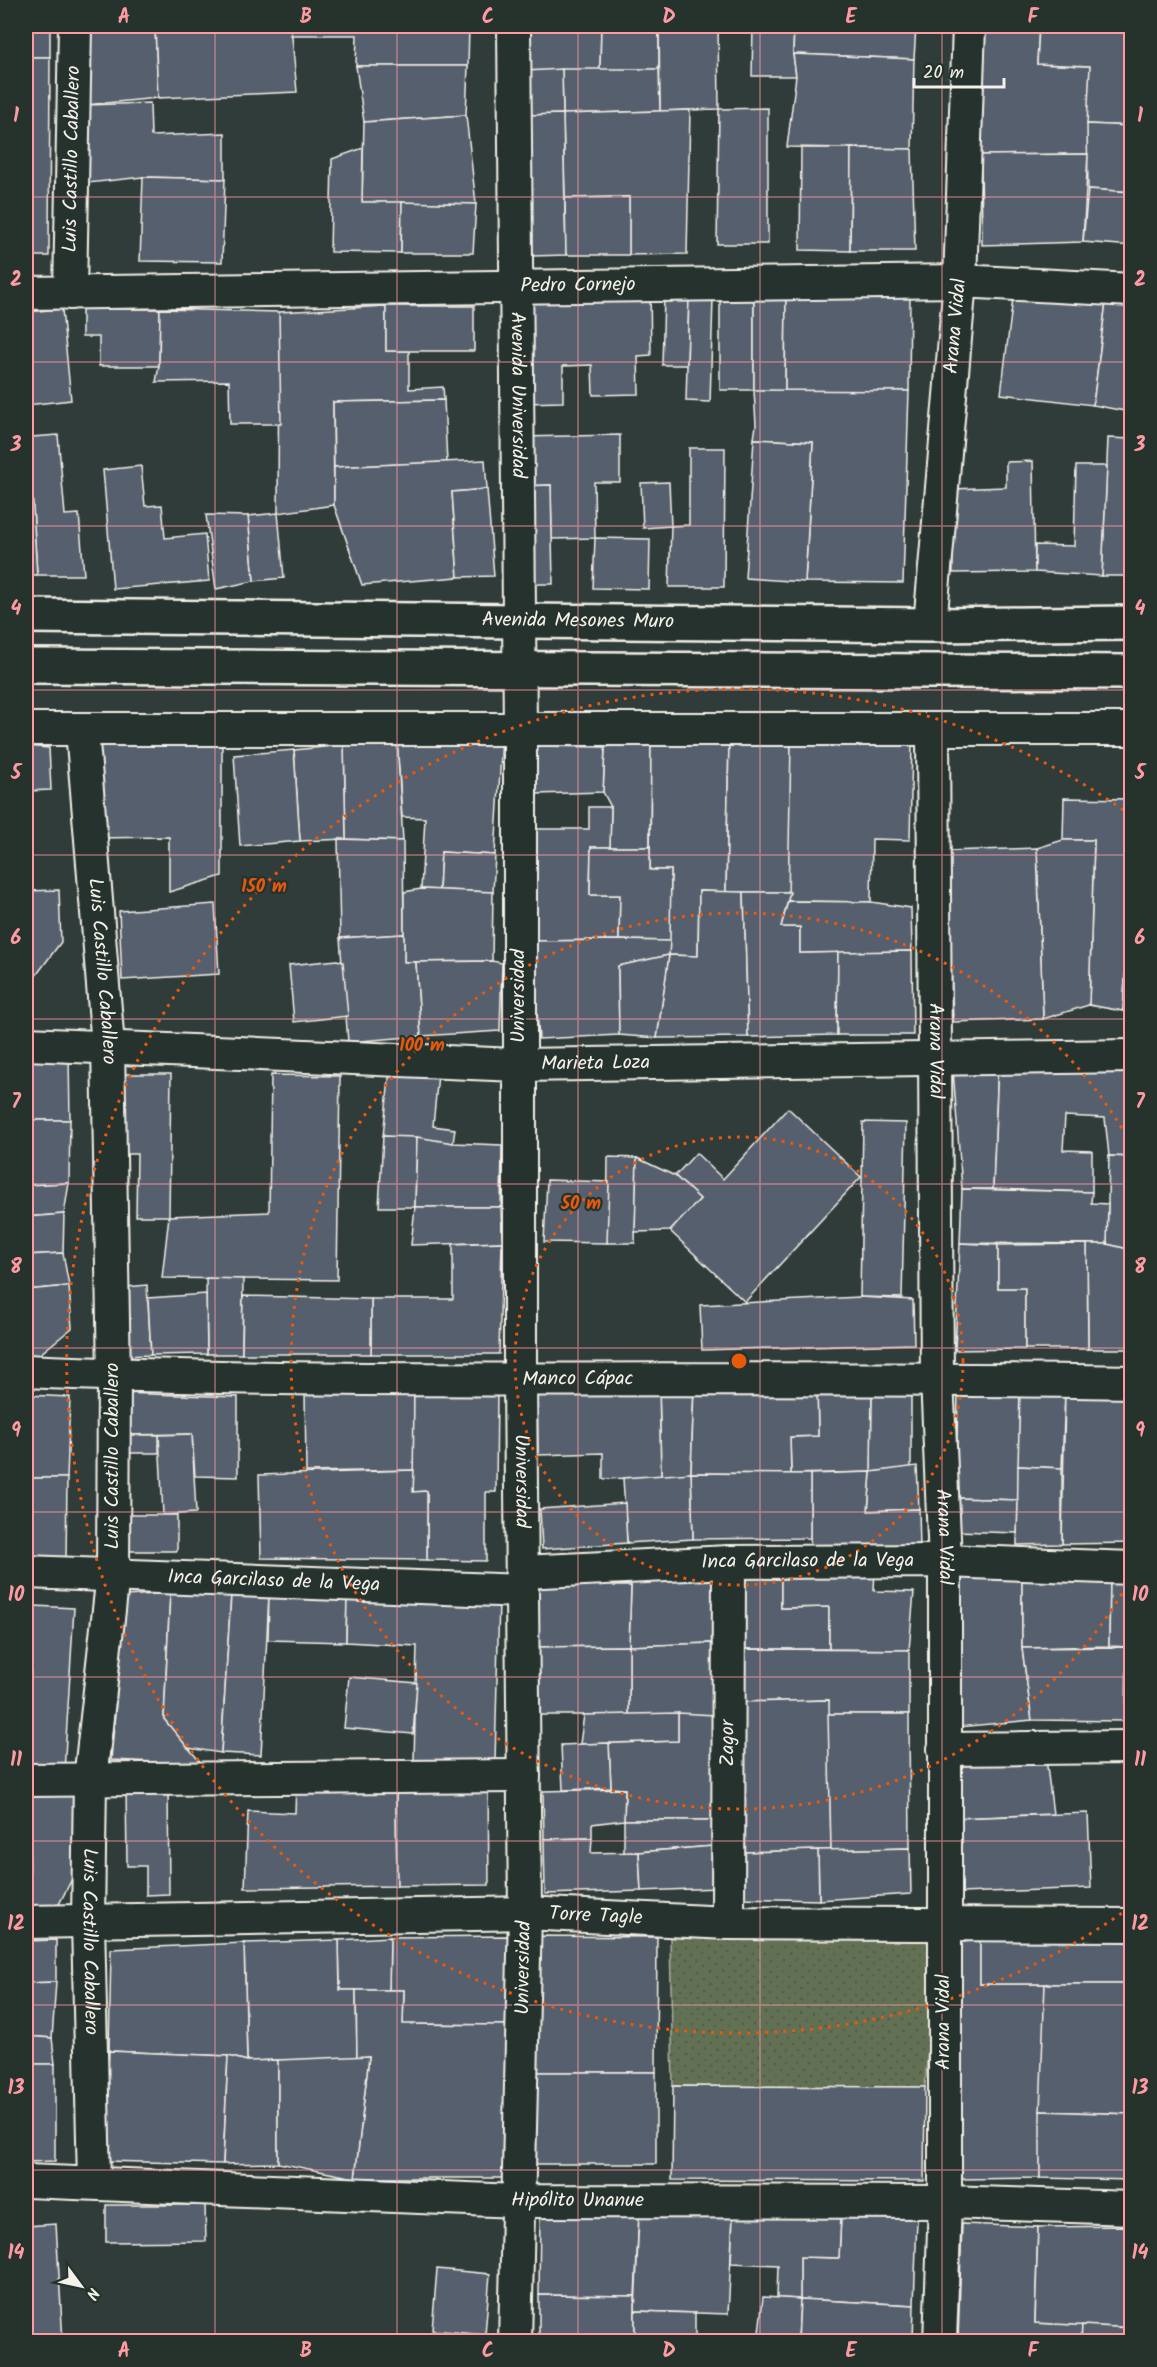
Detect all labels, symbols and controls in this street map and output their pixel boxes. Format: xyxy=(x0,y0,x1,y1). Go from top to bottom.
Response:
text: A xyxy=(118,2,130,34)
text: B xyxy=(300,2,312,34)
text: C xyxy=(482,2,494,34)
text: D xyxy=(662,2,676,34)
text: E xyxy=(845,2,857,34)
text: F xyxy=(1028,2,1040,34)
scale bar xyxy=(914,51,1004,89)
text: 20 m xyxy=(923,59,964,88)
street label: Luis Castillo Caballero xyxy=(55,65,90,253)
text: 1 xyxy=(13,101,19,133)
text: 1 xyxy=(1137,101,1143,133)
text: 2 xyxy=(10,265,22,297)
text: 2 xyxy=(1134,265,1146,297)
street label: Pedro Cornejo xyxy=(520,269,636,303)
street label: Arana Vidal xyxy=(936,278,976,375)
street label: Avenida Universidad xyxy=(500,312,534,479)
text: 3 xyxy=(10,430,22,462)
text: 3 xyxy=(1134,430,1146,462)
text: 4 xyxy=(11,594,22,626)
text: 4 xyxy=(1135,594,1146,626)
street label: Avenida Mesones Muro xyxy=(482,605,674,638)
text: 5 xyxy=(10,758,23,790)
text: 5 xyxy=(1134,758,1147,790)
text: 150 m xyxy=(241,873,287,902)
street label: Luis Castillo Caballero xyxy=(78,877,124,1065)
text: 6 xyxy=(11,923,22,955)
text: 6 xyxy=(1135,923,1146,955)
street label: Universidad xyxy=(503,948,535,1043)
street label: Arana Vidal xyxy=(919,1003,951,1099)
text: 100 m xyxy=(399,1032,445,1061)
street label: Marieta Loza xyxy=(541,1047,650,1081)
text: 7 xyxy=(11,1087,21,1119)
text: 7 xyxy=(1135,1087,1145,1119)
text: 50 m xyxy=(560,1190,601,1219)
text: 8 xyxy=(10,1252,22,1284)
text: 8 xyxy=(1134,1252,1146,1284)
centre of rings xyxy=(729,1351,749,1371)
street label: Luis Castillo Caballero xyxy=(97,1363,129,1549)
street label: Manco Cápac xyxy=(522,1363,634,1396)
text: 9 xyxy=(11,1416,21,1448)
text: 9 xyxy=(1135,1416,1145,1448)
street label: Universidad xyxy=(504,1434,537,1529)
street label: Arana Vidal xyxy=(926,1488,961,1585)
street label: Inca Garcilaso de la Vega xyxy=(701,1545,914,1579)
street label: Inca Garcilaso de la Vega xyxy=(167,1561,381,1602)
text: 10 xyxy=(8,1580,25,1612)
text: 10 xyxy=(1132,1580,1149,1612)
street label: Zagor xyxy=(712,1718,745,1767)
text: 11 xyxy=(10,1745,22,1777)
text: 11 xyxy=(1134,1745,1146,1777)
street label: Luis Castillo Caballero xyxy=(72,1848,107,2035)
street label: Torre Tagle xyxy=(548,1898,643,1935)
text: 12 xyxy=(7,1909,25,1941)
text: 12 xyxy=(1131,1909,1149,1941)
street label: Universidad xyxy=(507,1920,541,2015)
street label: Arana Vidal xyxy=(928,1974,960,2070)
text: 13 xyxy=(8,2073,25,2105)
text: 13 xyxy=(1132,2073,1149,2105)
street label: Hipólito Unanue xyxy=(511,2185,644,2217)
text: 14 xyxy=(8,2238,25,2270)
text: 14 xyxy=(1132,2238,1149,2270)
north arrow xyxy=(51,2256,111,2316)
text: N xyxy=(79,2282,106,2304)
text: A xyxy=(118,2336,130,2367)
text: B xyxy=(300,2336,312,2367)
text: C xyxy=(482,2336,494,2367)
text: D xyxy=(662,2336,676,2367)
text: E xyxy=(845,2336,857,2367)
text: F xyxy=(1028,2336,1040,2367)

